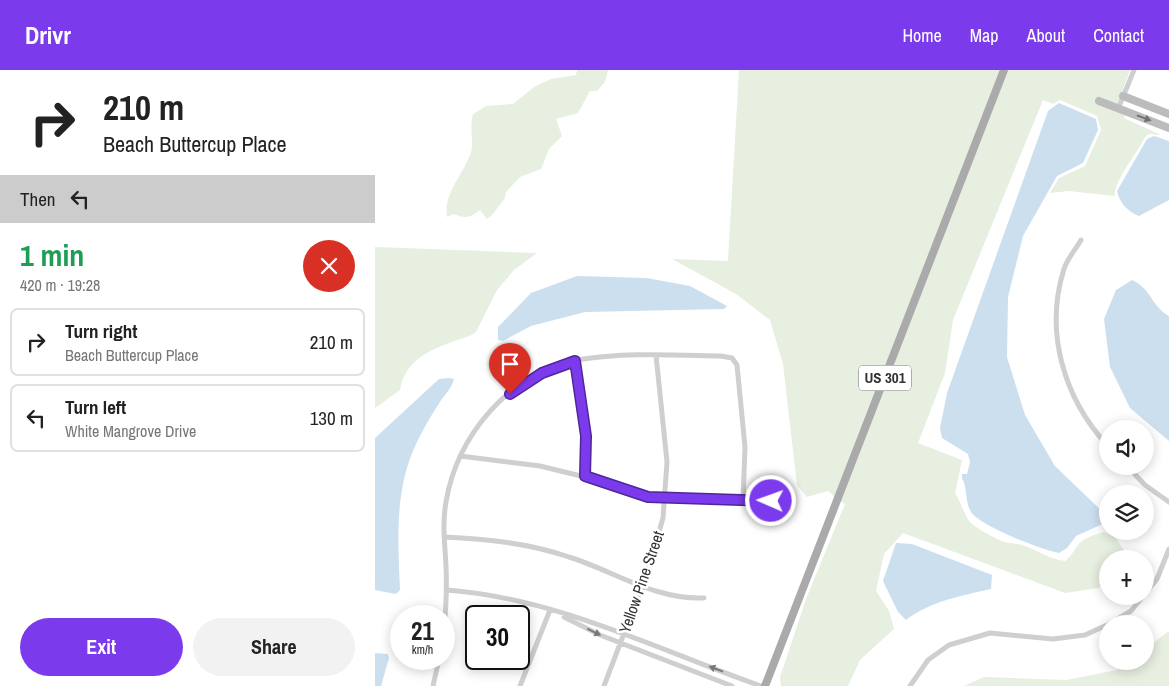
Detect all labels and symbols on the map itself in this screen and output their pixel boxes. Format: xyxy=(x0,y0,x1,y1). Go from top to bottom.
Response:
one-way arrow xyxy=(1136,115,1151,122)
pin xyxy=(489,343,531,394)
road number: US 301 xyxy=(859,366,911,390)
position arrow xyxy=(744,474,796,526)
street label: Yellow Pine Street xyxy=(613,528,669,636)
speed limit sign: 30 xyxy=(465,605,530,670)
one-way arrow xyxy=(586,627,601,636)
one-way arrow xyxy=(708,665,723,672)

